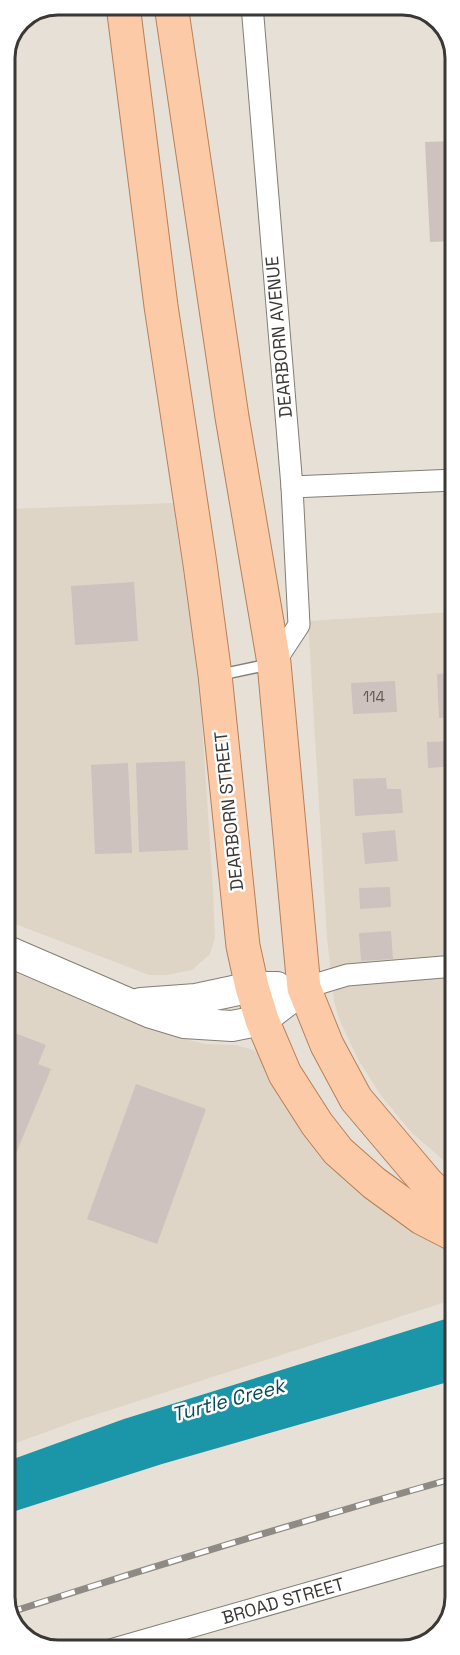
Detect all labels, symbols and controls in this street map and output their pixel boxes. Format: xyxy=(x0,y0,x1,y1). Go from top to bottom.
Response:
street label: DEARBORN AVENUE xyxy=(260,255,297,419)
house number: 114 xyxy=(363,687,385,706)
street label: DEARBORN STREET xyxy=(209,730,248,892)
water label: Turtle Creek xyxy=(169,1372,289,1428)
street label: BROAD STREET xyxy=(219,1572,347,1629)

